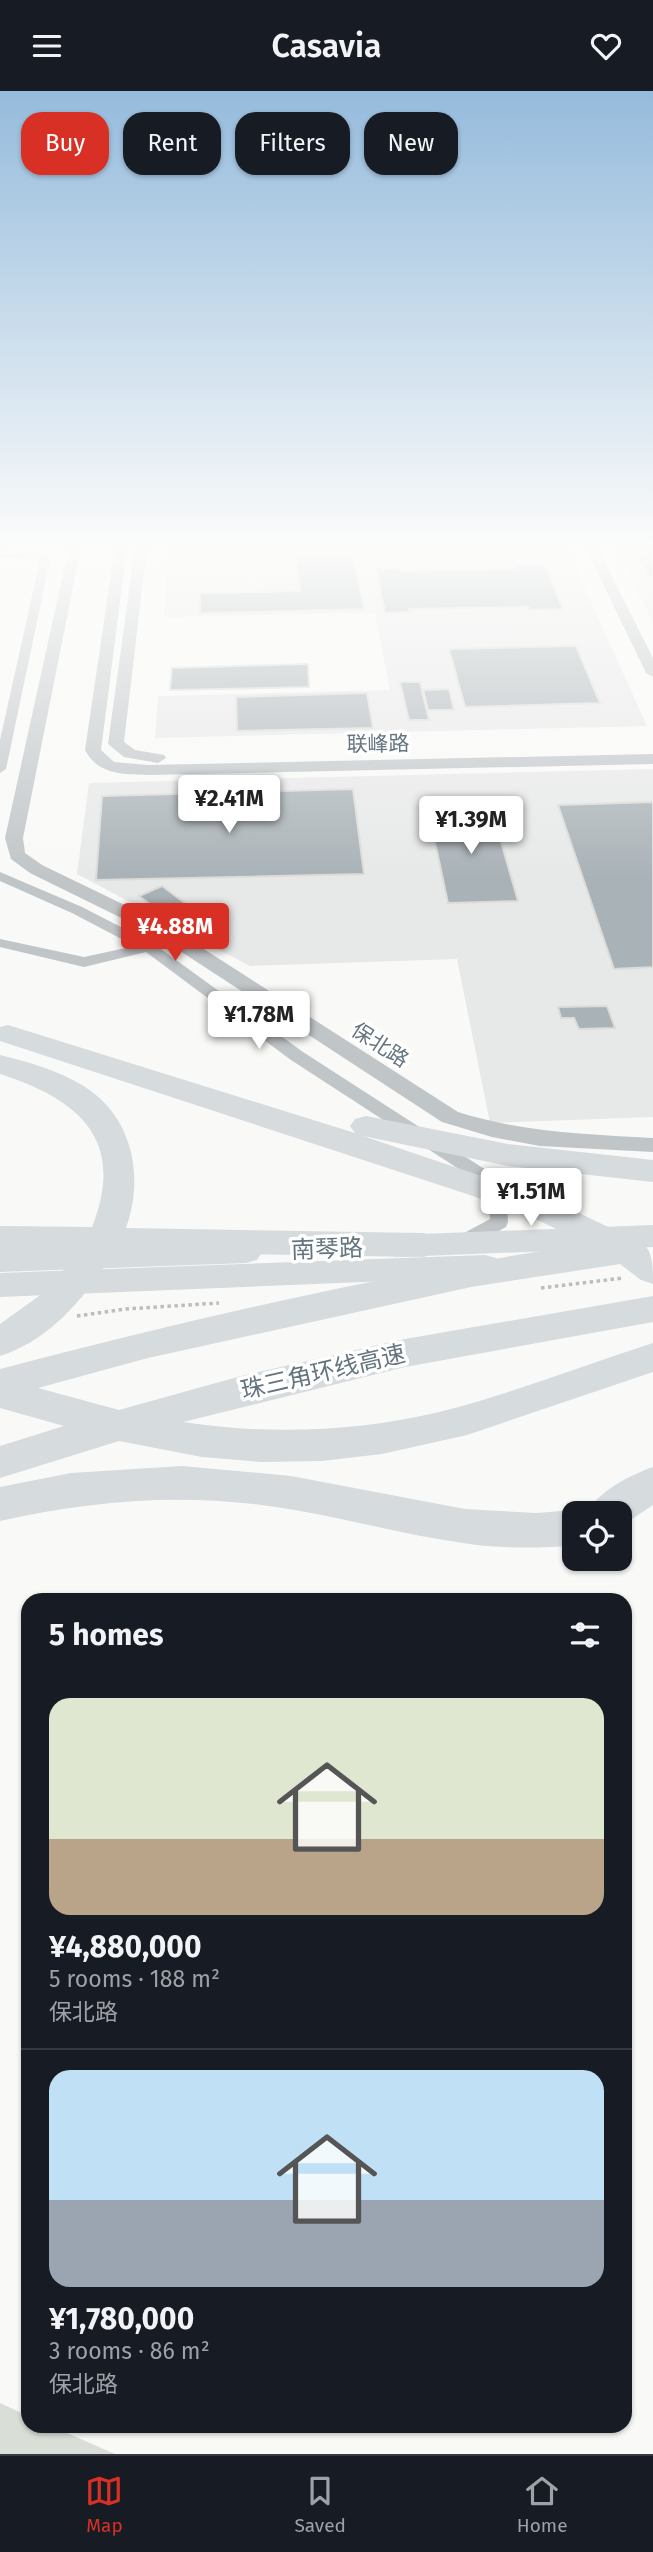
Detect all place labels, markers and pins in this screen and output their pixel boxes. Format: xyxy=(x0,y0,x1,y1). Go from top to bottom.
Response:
pin: ¥2.41M xyxy=(172,775,286,835)
pin: ¥1.39M xyxy=(414,797,528,856)
pin: ¥4.88M xyxy=(118,903,232,963)
pin: ¥1.78M xyxy=(202,991,316,1051)
pin: ¥1.51M xyxy=(474,1169,588,1228)

